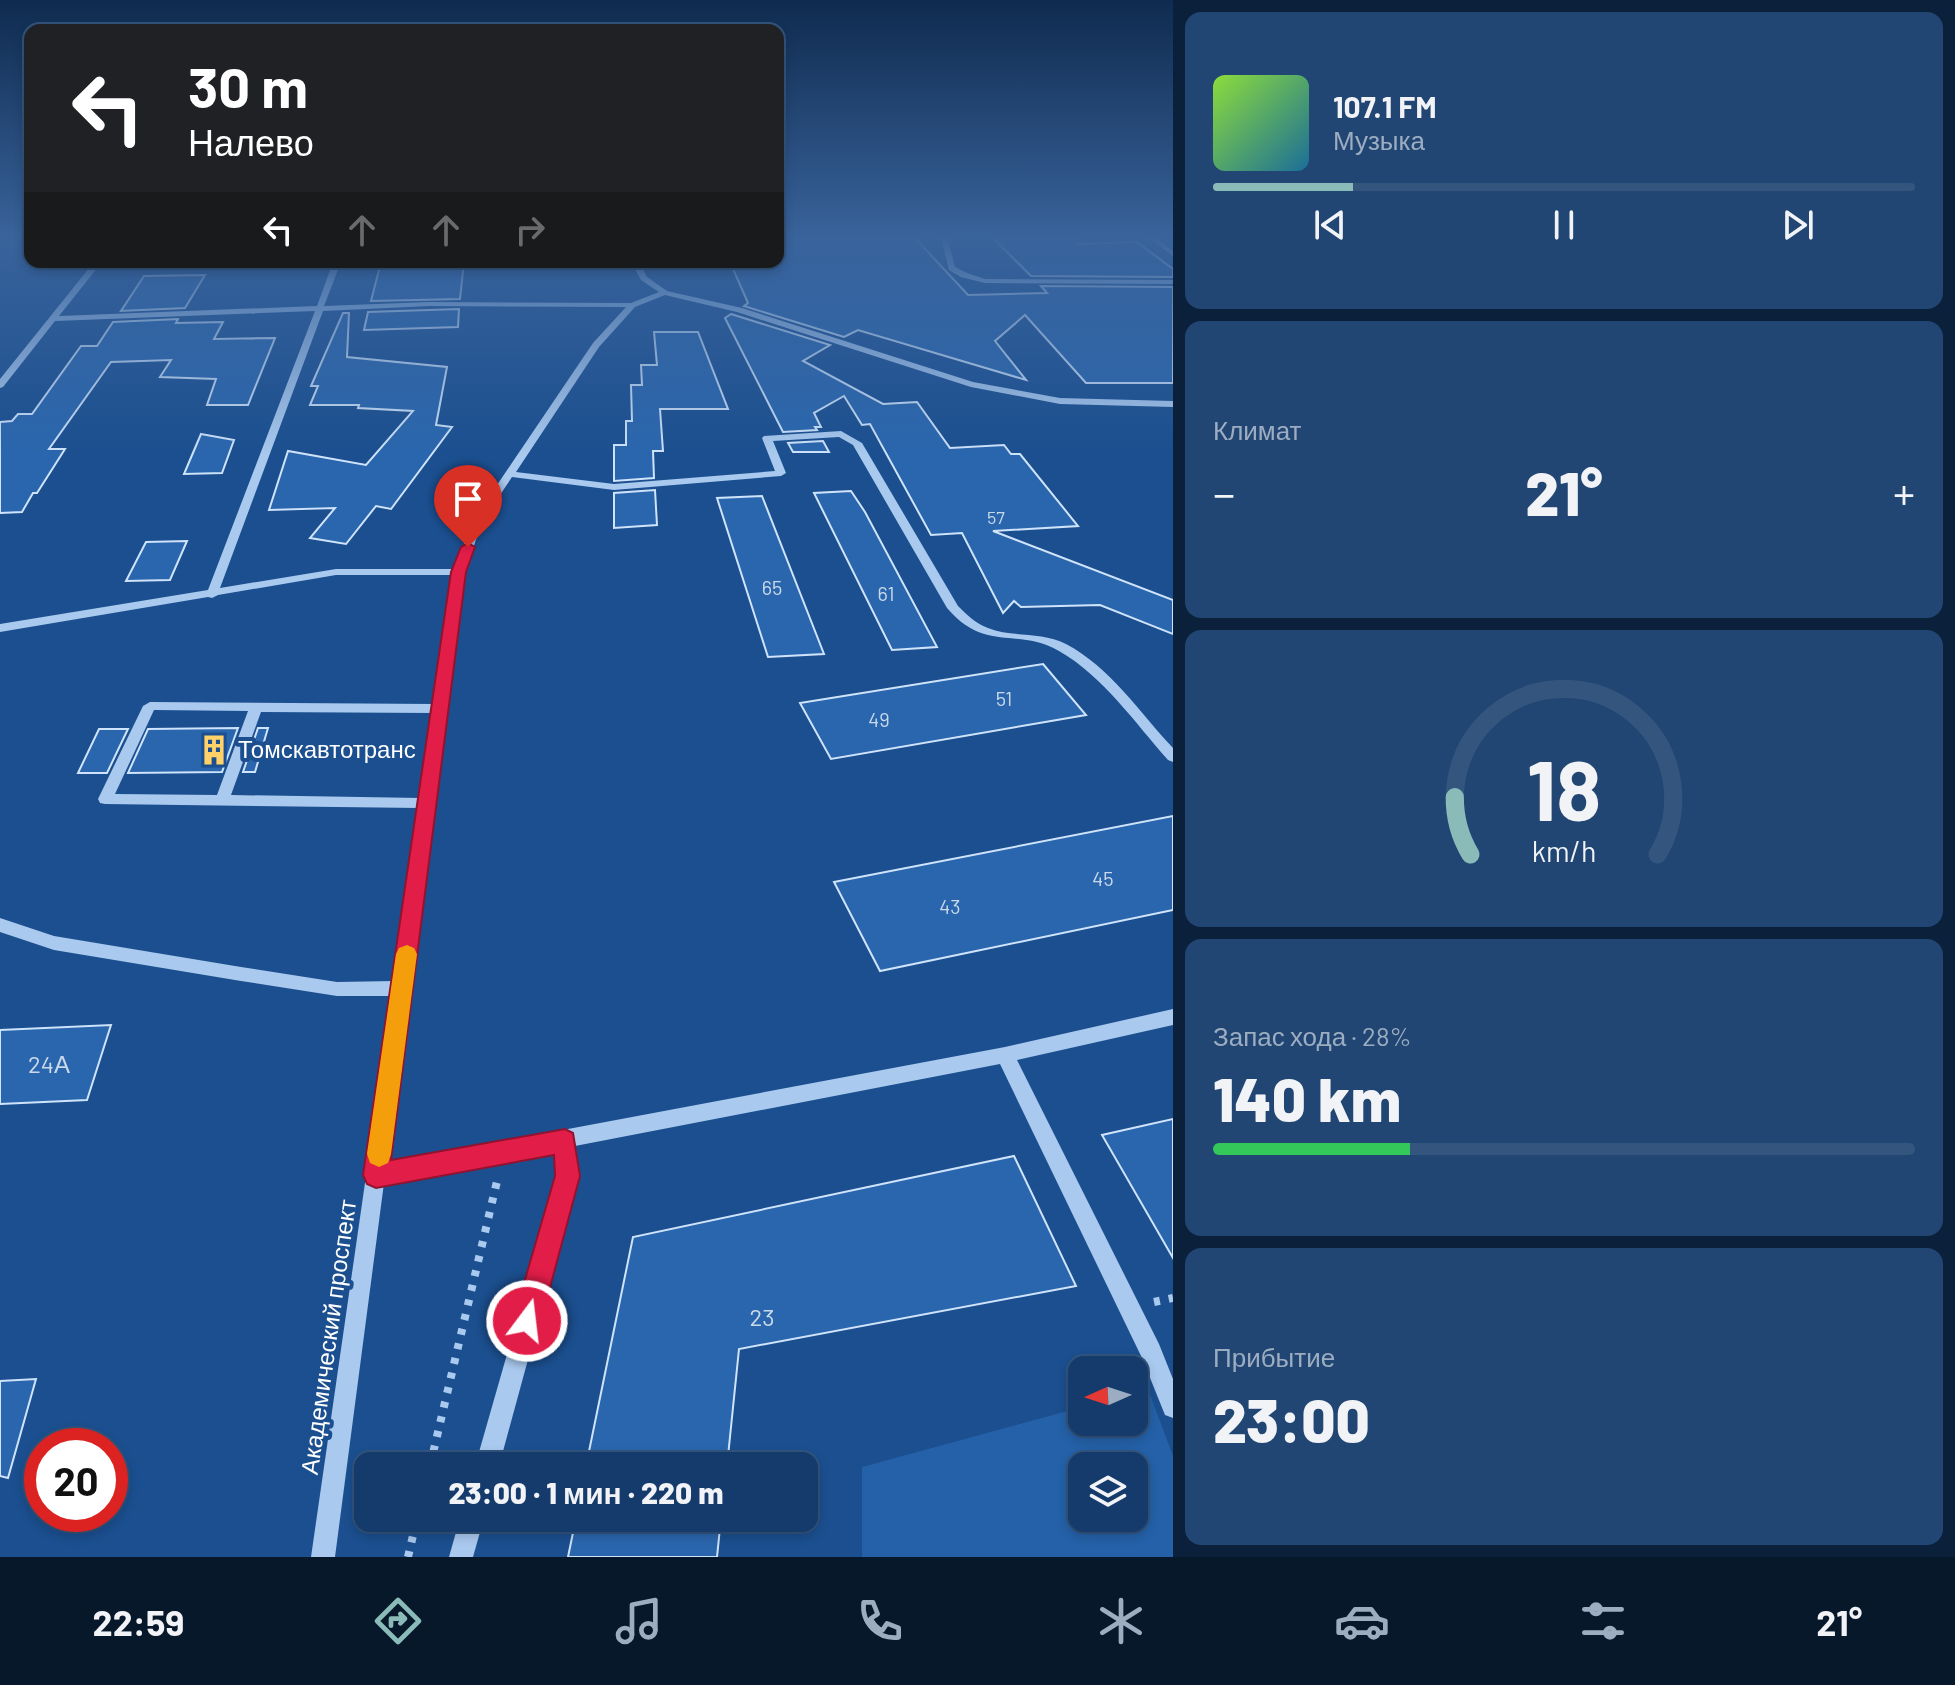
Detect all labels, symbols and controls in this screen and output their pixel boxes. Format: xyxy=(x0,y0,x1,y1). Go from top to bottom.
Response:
text: 30 m xyxy=(188,52,308,119)
icon: left xyxy=(56,56,160,160)
text: 107.1 FM xyxy=(1333,88,1437,124)
text: Налево xyxy=(188,120,314,163)
text: Музыка xyxy=(1333,124,1425,155)
icon: previous xyxy=(1308,203,1352,247)
icon: pause xyxy=(1542,203,1586,247)
icon: next xyxy=(1776,203,1820,247)
icon: left xyxy=(256,208,300,252)
icon: ahead xyxy=(340,208,384,252)
icon: ahead xyxy=(424,208,468,252)
icon: right xyxy=(508,208,552,252)
text: Климат xyxy=(1213,414,1302,445)
text: 21° xyxy=(1525,456,1603,528)
pin xyxy=(434,465,502,547)
text: − xyxy=(1213,466,1235,519)
text: + xyxy=(1893,466,1915,519)
icon: arrive xyxy=(446,477,490,521)
house number: 57 xyxy=(987,506,1005,528)
house number: 65 xyxy=(762,575,782,599)
house number: 61 xyxy=(878,581,894,605)
house number: 51 xyxy=(996,686,1012,710)
house number: 49 xyxy=(868,707,890,731)
building icon: Томскавтотранс xyxy=(197,733,231,767)
place label: Томскавтотранс xyxy=(238,734,416,763)
text: 18 xyxy=(1527,737,1601,837)
text: km/h xyxy=(1532,833,1596,868)
house number: 45 xyxy=(1092,866,1114,890)
house number: 43 xyxy=(939,894,961,918)
text: Запас хода · 28% xyxy=(1213,1020,1412,1051)
house number: 24А xyxy=(28,1049,70,1078)
text: 140 km xyxy=(1213,1062,1401,1134)
street label: Академический проспект xyxy=(294,1197,361,1476)
position arrow xyxy=(485,1279,569,1363)
house number: 23 xyxy=(749,1302,775,1331)
text: Прибытие xyxy=(1213,1341,1335,1372)
north arrow xyxy=(1068,1356,1148,1436)
map controls xyxy=(1068,1356,1148,1532)
text: 23:00 xyxy=(1213,1383,1370,1455)
speed limit sign: 20 xyxy=(24,1428,128,1532)
button: layers xyxy=(1068,1452,1148,1532)
text: 23:00 · 1 мин · 220 m xyxy=(449,1474,723,1510)
icon: directions xyxy=(370,1593,426,1649)
icon: music xyxy=(611,1593,667,1649)
icon: phone xyxy=(852,1593,908,1649)
icon: climate xyxy=(1093,1593,1149,1649)
icon: car xyxy=(1334,1593,1390,1649)
icon: filters xyxy=(1575,1593,1631,1649)
text: 22:59 xyxy=(93,1600,185,1643)
text: 21° xyxy=(1816,1600,1862,1643)

